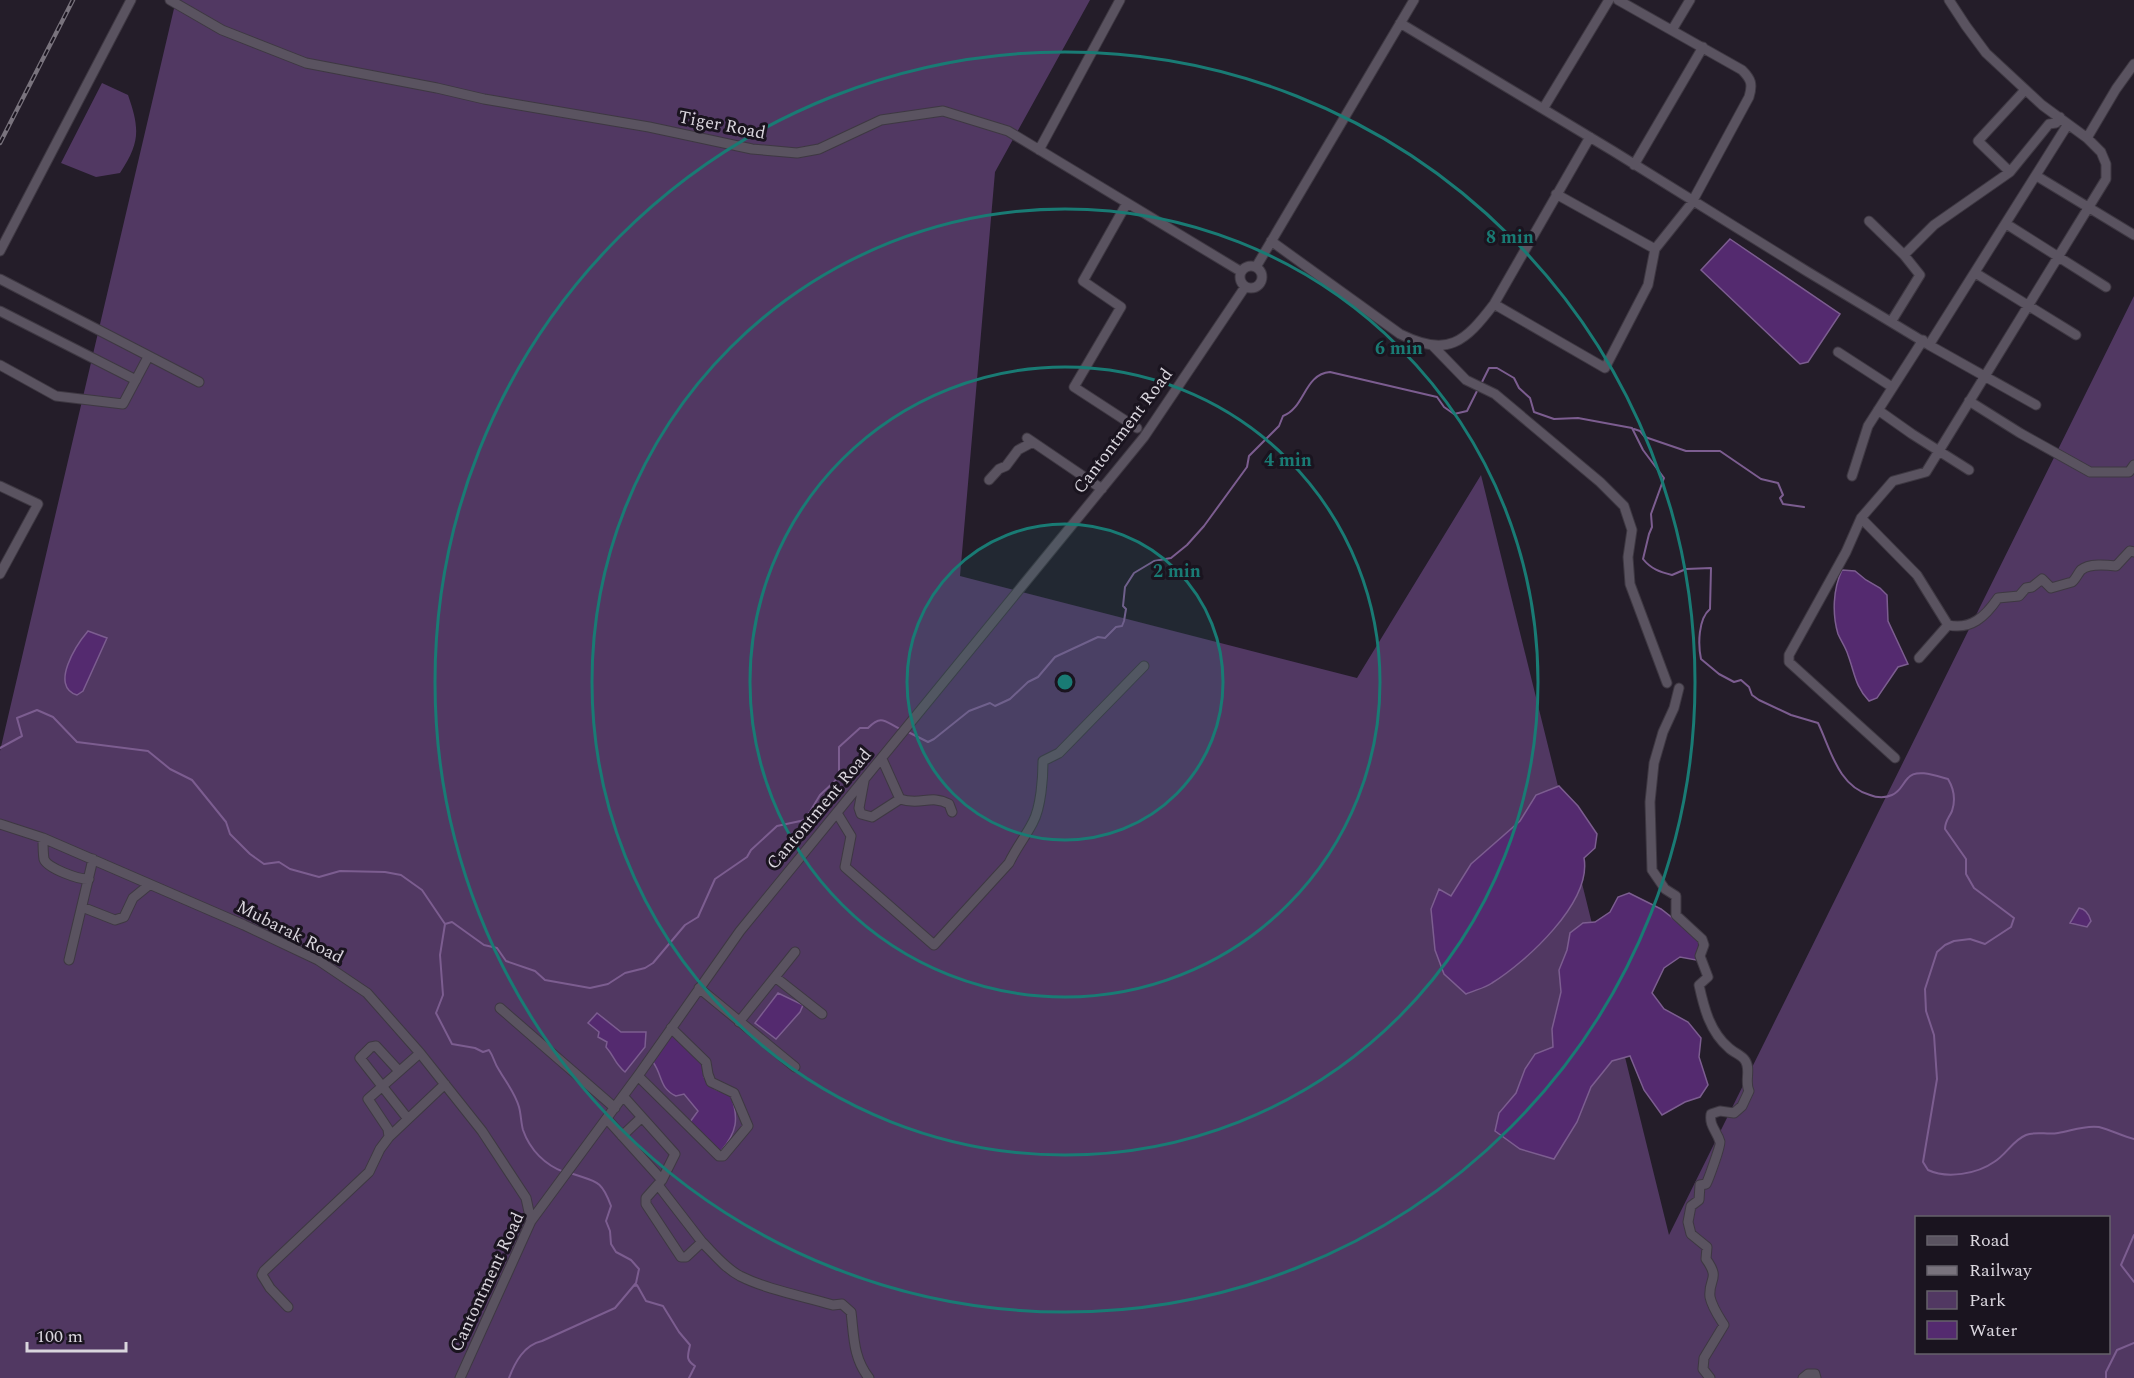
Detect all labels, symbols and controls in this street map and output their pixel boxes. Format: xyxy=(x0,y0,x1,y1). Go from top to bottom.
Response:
street label: Tiger Road xyxy=(676,103,768,147)
text: 8 min xyxy=(1486,224,1534,251)
text: 6 min xyxy=(1375,335,1423,362)
street label: Cantontment Road xyxy=(1067,362,1179,500)
text: 4 min xyxy=(1264,447,1312,474)
text: 2 min xyxy=(1153,558,1201,585)
centre of rings xyxy=(1055,672,1075,692)
street label: Cantontment Road xyxy=(760,742,878,876)
street label: Mubarak Road xyxy=(232,893,348,971)
street label: Cantontment Road xyxy=(443,1208,531,1356)
legend xyxy=(1915,1216,2110,1354)
text: Road xyxy=(1969,1227,2010,1254)
text: Railway xyxy=(1969,1257,2033,1284)
text: Park xyxy=(1969,1287,2006,1314)
scale bar xyxy=(27,1315,126,1353)
text: Water xyxy=(1969,1317,2017,1344)
text: 100 m xyxy=(36,1323,83,1350)

